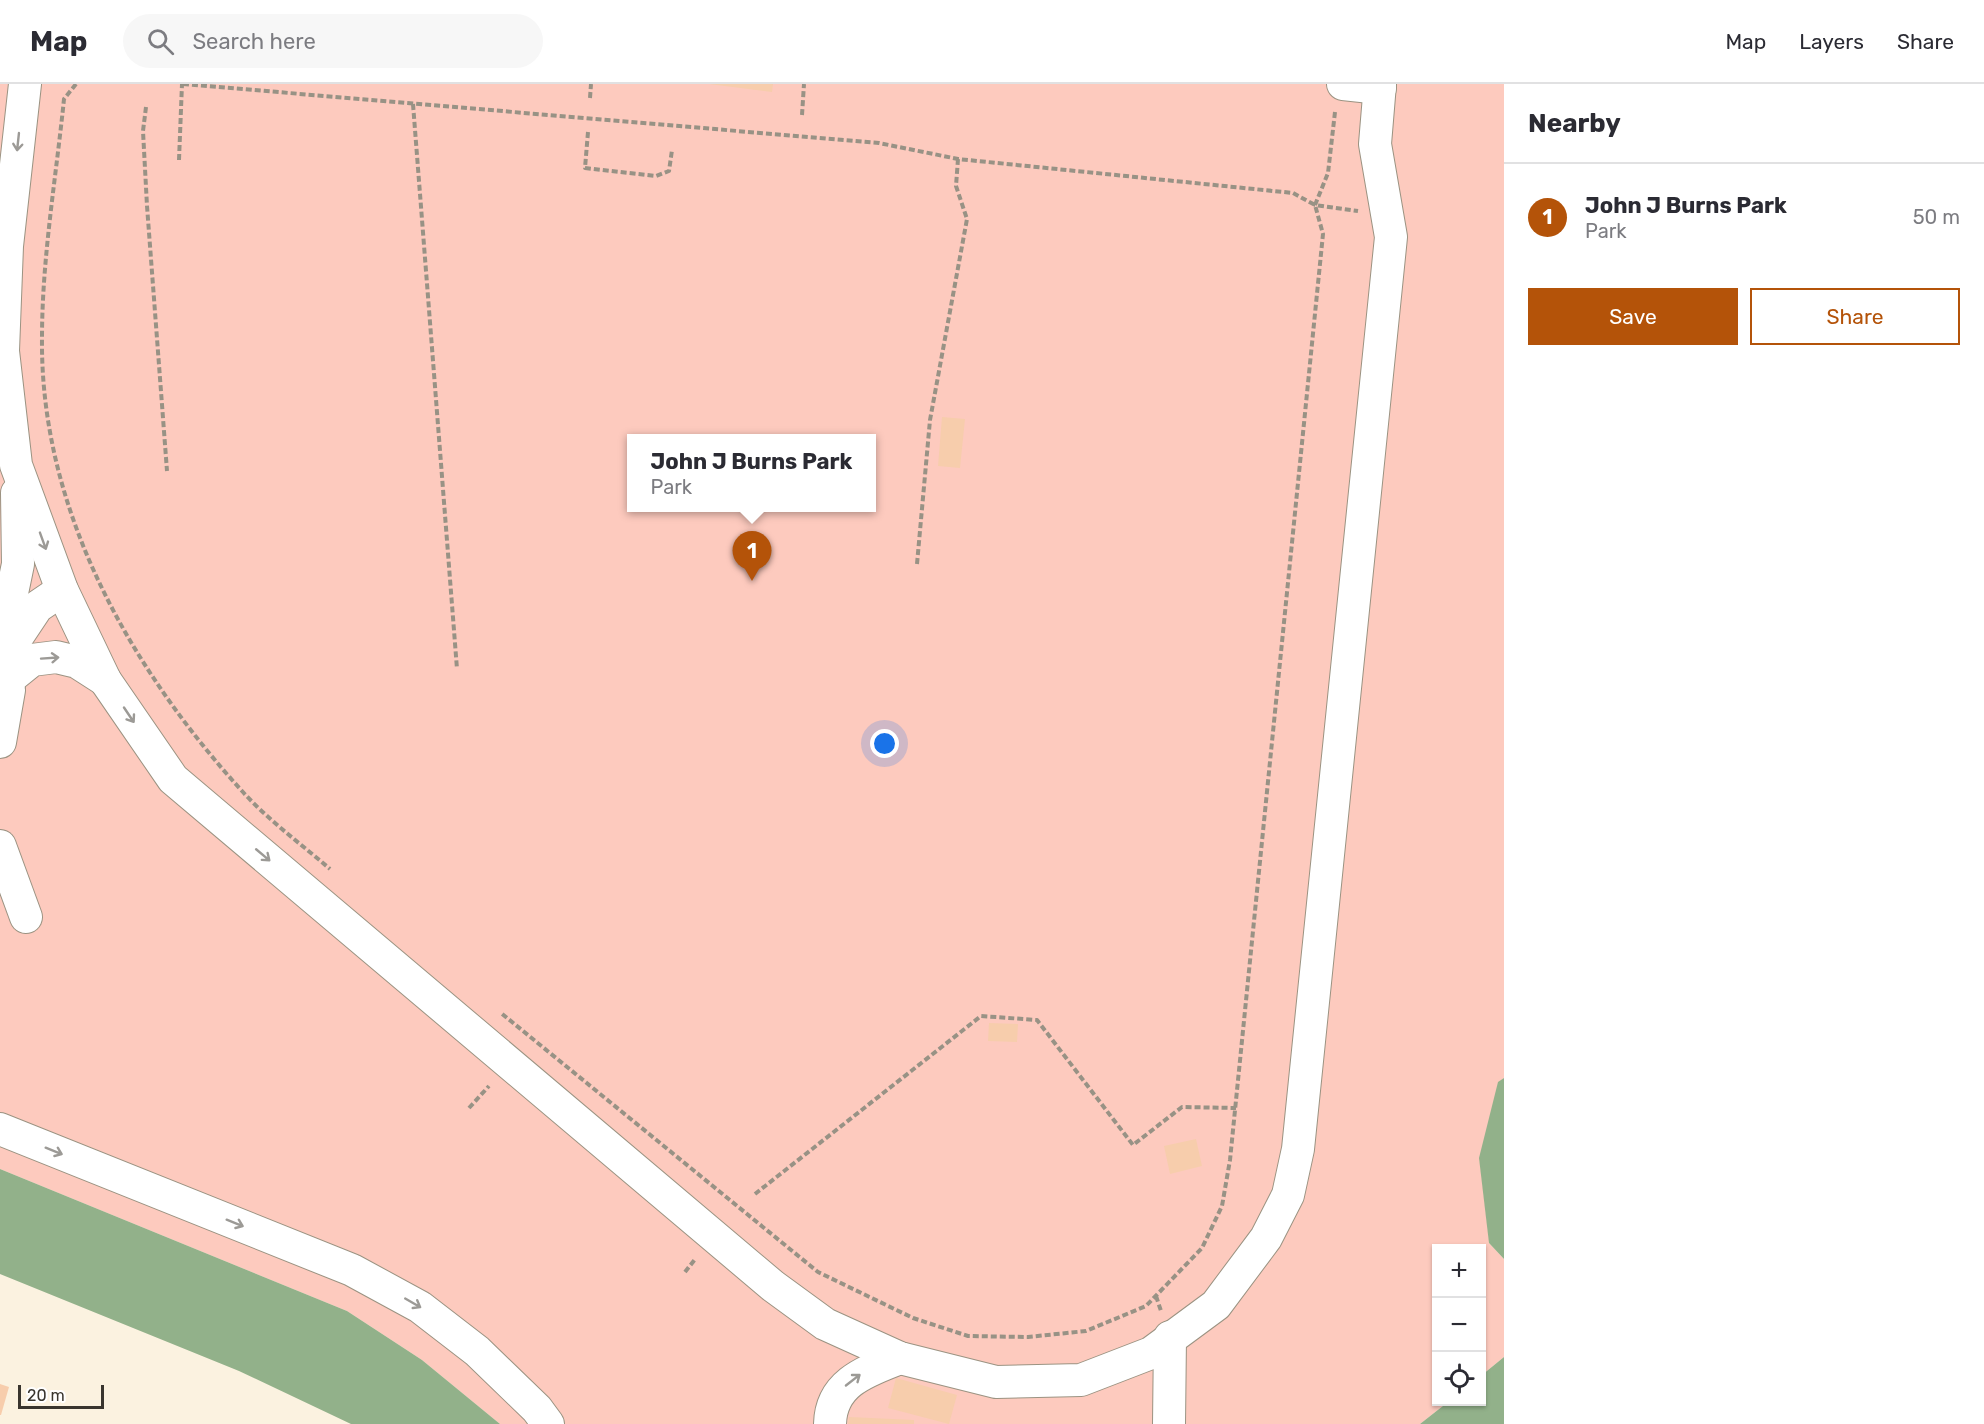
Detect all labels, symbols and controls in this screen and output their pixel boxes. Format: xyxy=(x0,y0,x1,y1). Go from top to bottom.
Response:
search box xyxy=(123,14,543,68)
text: Map xyxy=(30,25,87,58)
icon: search xyxy=(144,25,177,58)
text: Search here xyxy=(192,28,316,55)
text: Map xyxy=(1725,29,1766,54)
text: Layers xyxy=(1799,29,1864,54)
text: Share xyxy=(1897,29,1954,54)
text: Nearby xyxy=(1528,108,1621,139)
one-way arrow xyxy=(13,132,24,152)
text: John J Burns Park xyxy=(1585,192,1787,219)
text: 1 xyxy=(1543,205,1552,229)
text: 50 m xyxy=(1913,205,1960,229)
text: Park xyxy=(1585,219,1627,243)
button: Save xyxy=(1528,288,1738,345)
button: Share xyxy=(1750,288,1960,345)
popup xyxy=(627,434,876,512)
text: John J Burns Park xyxy=(651,448,852,475)
text: Park xyxy=(651,475,692,499)
one-way arrow xyxy=(39,531,50,550)
pin: 1 xyxy=(732,532,771,581)
one-way arrow xyxy=(40,653,59,664)
one-way arrow xyxy=(123,706,135,723)
your location xyxy=(870,729,899,758)
one-way arrow xyxy=(255,848,270,862)
one-way arrow xyxy=(45,1146,63,1157)
one-way arrow xyxy=(226,1218,244,1229)
map controls xyxy=(1432,1244,1486,1406)
button: + xyxy=(1432,1244,1486,1298)
one-way arrow xyxy=(404,1297,421,1309)
button: − xyxy=(1432,1298,1486,1352)
button: locate xyxy=(1432,1352,1486,1406)
one-way arrow xyxy=(845,1374,861,1387)
scale bar xyxy=(18,1382,104,1410)
text: 20 m xyxy=(27,1386,65,1405)

